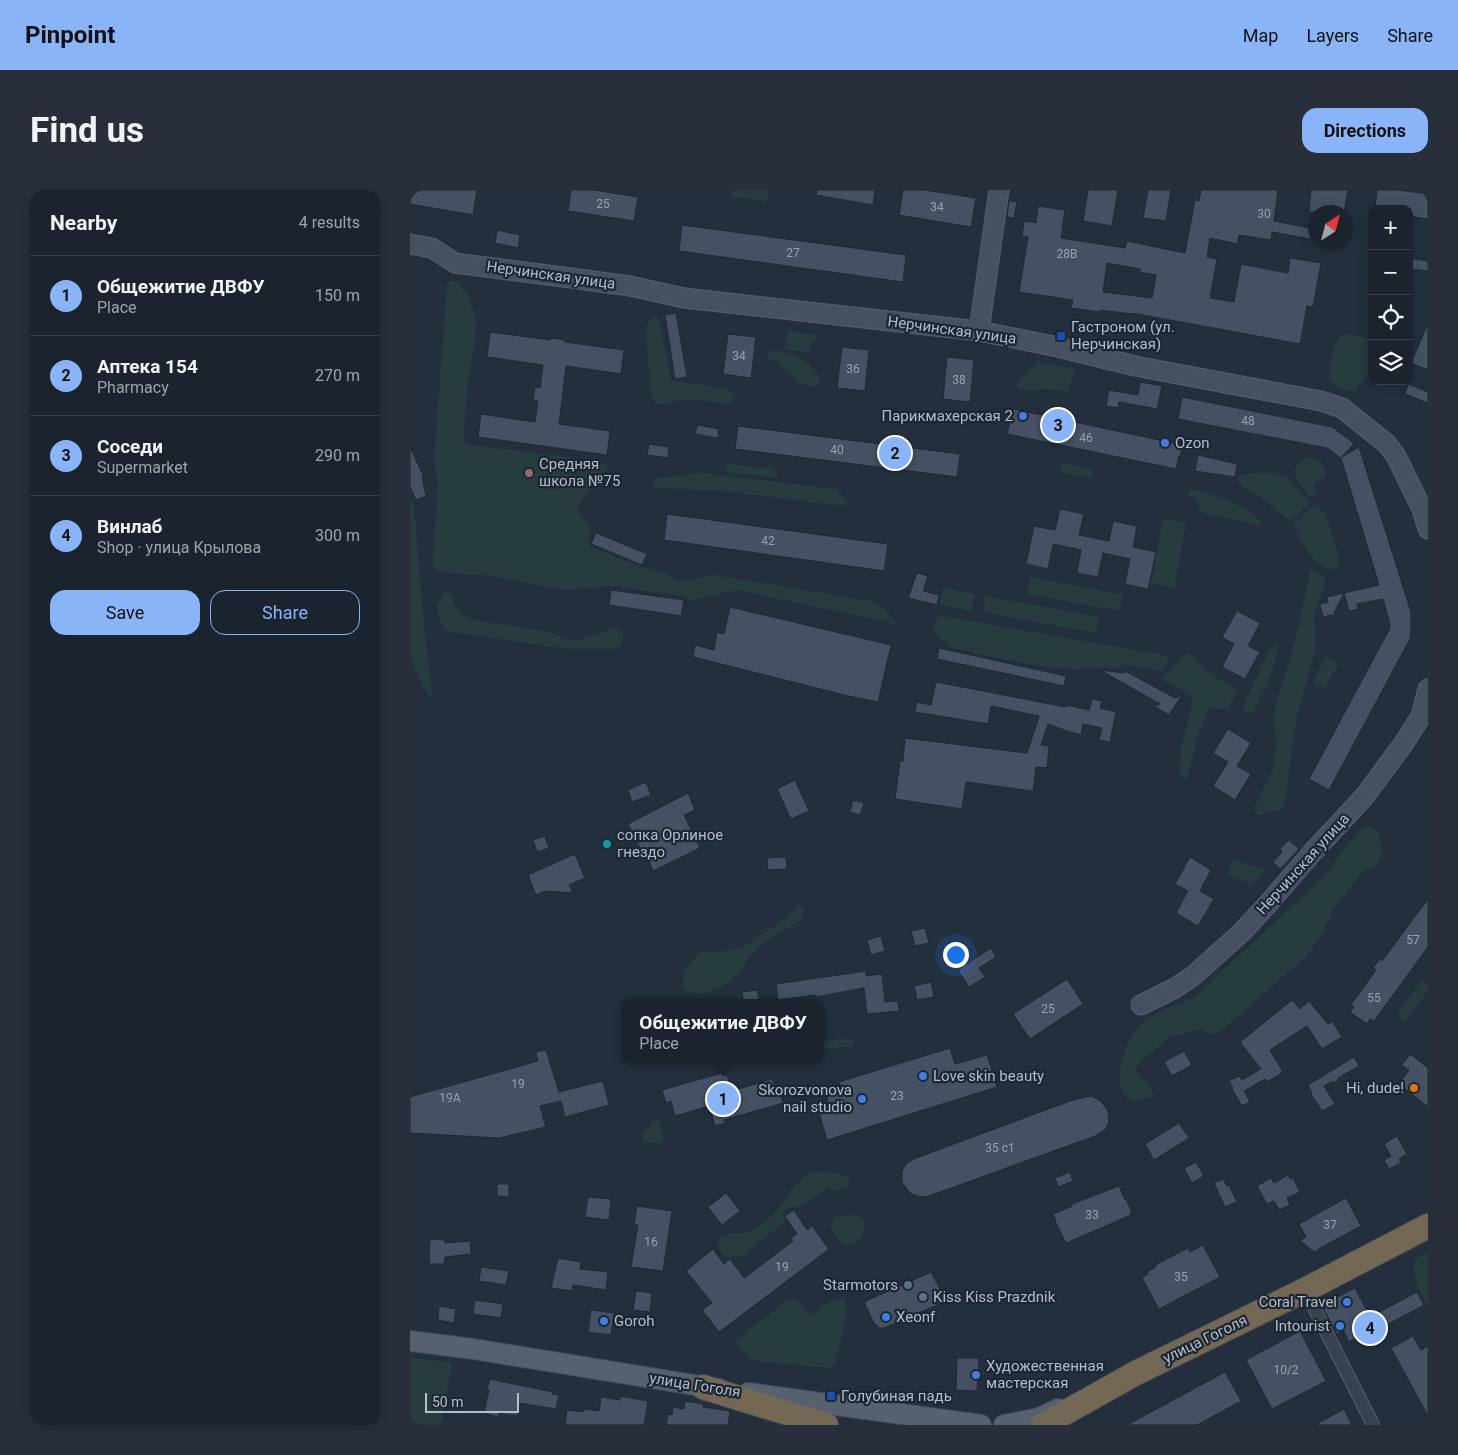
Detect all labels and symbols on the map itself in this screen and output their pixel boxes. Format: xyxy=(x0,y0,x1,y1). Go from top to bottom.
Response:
house number: 25 xyxy=(596,197,610,211)
house number: 34 xyxy=(930,200,944,214)
north arrow xyxy=(1308,205,1353,250)
house number: 30 xyxy=(1257,207,1271,221)
house number: 27 xyxy=(786,246,800,260)
house number: 28В xyxy=(1057,247,1077,261)
street label: Нерчинская улица xyxy=(485,257,617,293)
street label: Нерчинская улица xyxy=(886,312,1018,348)
place label: Гастроном (ул. Нерчинская) xyxy=(1071,318,1175,353)
marker: Гастроном (ул. Нерчинская) xyxy=(1055,330,1067,342)
house number: 34 xyxy=(732,349,746,363)
house number: 36 xyxy=(846,362,860,376)
house number: 38 xyxy=(952,373,966,387)
pin: 3 xyxy=(1042,406,1074,444)
place label: Парикмахерская 2 xyxy=(881,407,1013,425)
marker: Парикмахерская 2 xyxy=(1017,410,1029,422)
house number: 48 xyxy=(1241,414,1255,428)
house number: 46 xyxy=(1079,431,1093,445)
pin: 2 xyxy=(879,434,911,472)
place label: Ozon xyxy=(1175,434,1209,452)
marker: Ozon xyxy=(1159,437,1171,449)
house number: 40 xyxy=(830,443,844,457)
place label: Средняя школа №75 xyxy=(539,455,620,490)
marker: Средняя школа №75 xyxy=(523,467,535,479)
house number: 42 xyxy=(761,534,775,548)
street label: Нерчинская улица xyxy=(1253,810,1353,918)
place label: сопка Орлиное гнездо xyxy=(617,826,723,861)
marker: сопка Орлиное гнездо xyxy=(601,838,613,850)
house number: 57 xyxy=(1406,933,1420,947)
your location xyxy=(943,942,969,968)
house number: 55 xyxy=(1367,991,1381,1005)
house number: 25 xyxy=(1041,1002,1055,1016)
place label: Love skin beauty xyxy=(933,1067,1044,1085)
marker: Love skin beauty xyxy=(917,1070,929,1082)
house number: 19 xyxy=(511,1077,525,1091)
place label: Hi, dude! xyxy=(1346,1079,1404,1097)
pin: 1 xyxy=(707,1080,739,1118)
place label: Skorozvonova nail studio xyxy=(758,1081,852,1116)
marker: Hi, dude! xyxy=(1408,1082,1420,1094)
house number: 23 xyxy=(890,1089,904,1103)
house number: 19А xyxy=(439,1091,461,1105)
marker: Skorozvonova nail studio xyxy=(856,1093,868,1105)
house number: 35 с1 xyxy=(985,1141,1015,1155)
house number: 33 xyxy=(1085,1208,1099,1222)
house number: 37 xyxy=(1323,1218,1337,1232)
house number: 16 xyxy=(644,1235,658,1249)
house number: 19 xyxy=(775,1260,789,1274)
house number: 35 xyxy=(1174,1270,1188,1284)
place label: Starmotors xyxy=(823,1276,898,1294)
marker: Starmotors xyxy=(902,1279,914,1291)
place label: Kiss Kiss Prazdnik xyxy=(933,1288,1056,1306)
marker: Kiss Kiss Prazdnik xyxy=(917,1291,929,1303)
place label: Coral Travel xyxy=(1259,1293,1337,1311)
marker: Coral Travel xyxy=(1341,1296,1353,1308)
place label: Xeonf xyxy=(896,1308,936,1326)
pin: 4 xyxy=(1354,1309,1386,1347)
marker: Xeonf xyxy=(880,1311,892,1323)
street label: улица Гоголя xyxy=(1160,1311,1250,1367)
place label: Goroh xyxy=(614,1312,655,1330)
marker: Goroh xyxy=(598,1315,610,1327)
place label: Intourist xyxy=(1275,1317,1330,1335)
marker: Intourist xyxy=(1334,1320,1346,1332)
place label: Художественная мастерская xyxy=(986,1357,1104,1392)
house number: 10/2 xyxy=(1273,1363,1299,1377)
street label: улица Гоголя xyxy=(648,1369,742,1401)
marker: Художественная мастерская xyxy=(970,1369,982,1381)
place label: Голубиная падь xyxy=(841,1387,952,1405)
scale bar xyxy=(425,1390,519,1413)
marker: Голубиная падь xyxy=(825,1390,837,1402)

